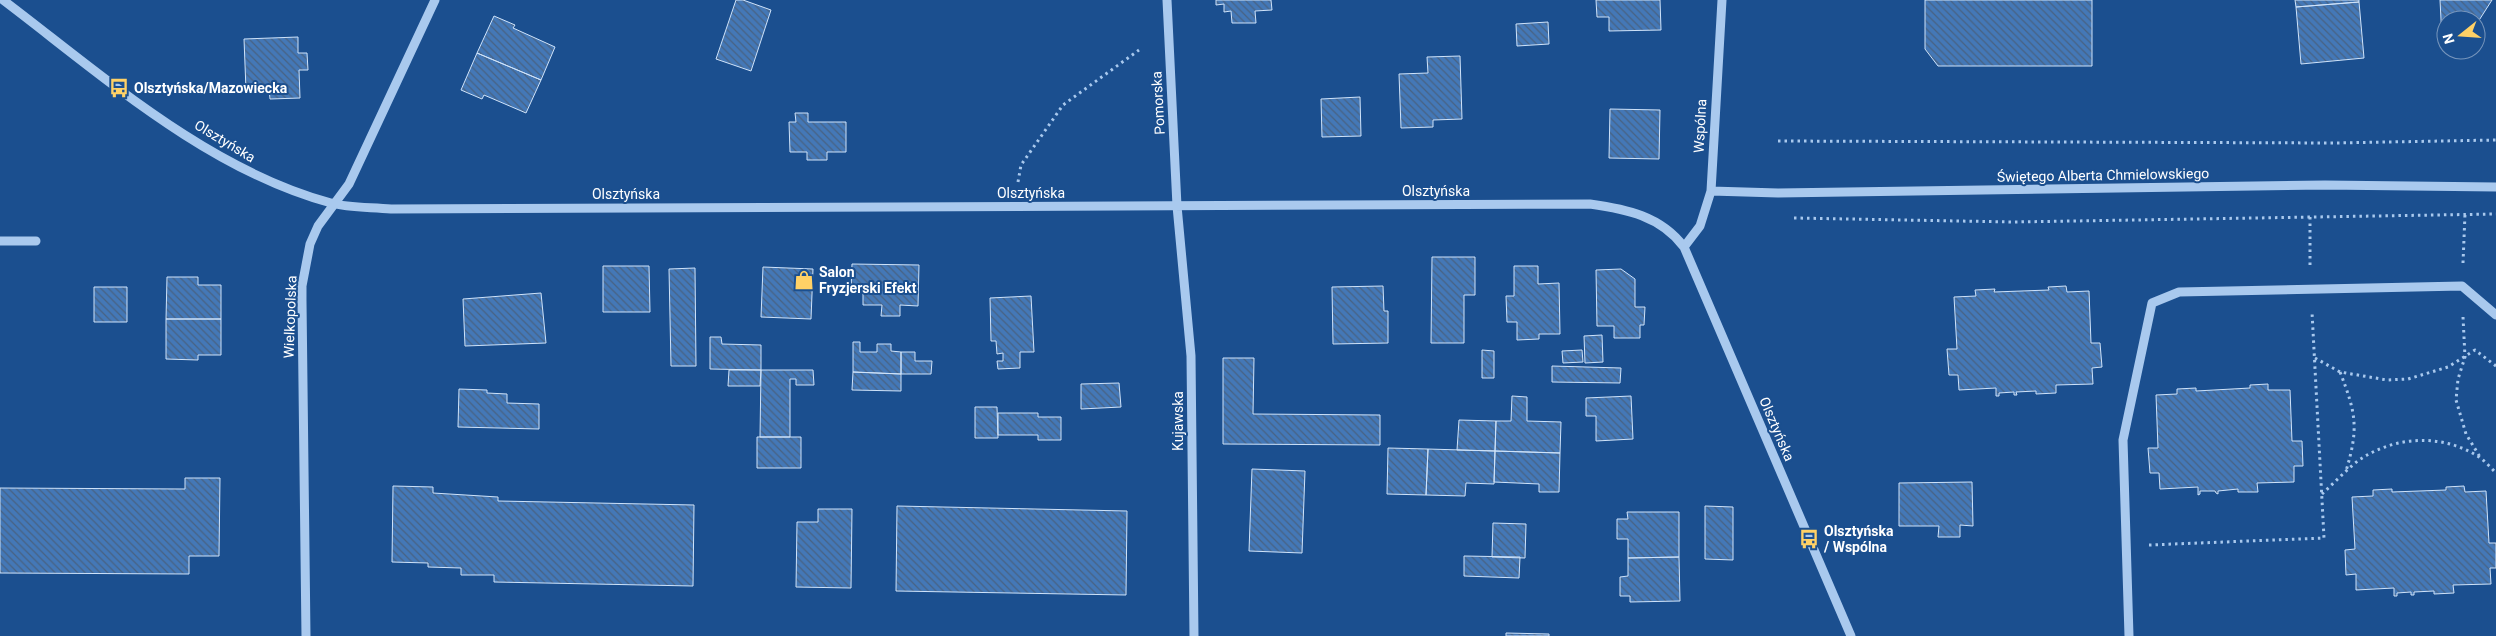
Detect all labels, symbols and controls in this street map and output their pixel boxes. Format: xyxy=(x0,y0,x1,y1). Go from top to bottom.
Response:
north arrow xyxy=(2436,10,2486,60)
text: N xyxy=(2439,32,2458,46)
street label: Pomorska xyxy=(1148,71,1168,135)
bus stop icon: Olsztyńska/Mazowiecka xyxy=(108,77,130,99)
place label: Olsztyńska/Mazowiecka xyxy=(134,80,288,96)
street label: Wspólna xyxy=(1691,98,1709,154)
street label: Olsztyńska xyxy=(192,117,258,165)
street label: Świętego Alberta Chmielowskiego xyxy=(1997,164,2209,185)
street label: Olsztyńska xyxy=(1402,183,1470,199)
street label: Olsztyńska xyxy=(997,185,1065,201)
street label: Olsztyńska xyxy=(592,186,660,202)
place label: Salon Fryzjerski Efekt xyxy=(819,264,917,296)
shop icon: Salon Fryzjerski Efekt xyxy=(793,269,815,291)
street label: Wielkopolska xyxy=(281,275,299,359)
street label: Kujawska xyxy=(1170,391,1186,451)
street label: Olsztyńska xyxy=(1756,395,1798,463)
place label: Olsztyńska / Wspólna xyxy=(1823,523,1894,555)
bus stop icon: Olsztyńska / Wspólna xyxy=(1798,528,1820,550)

